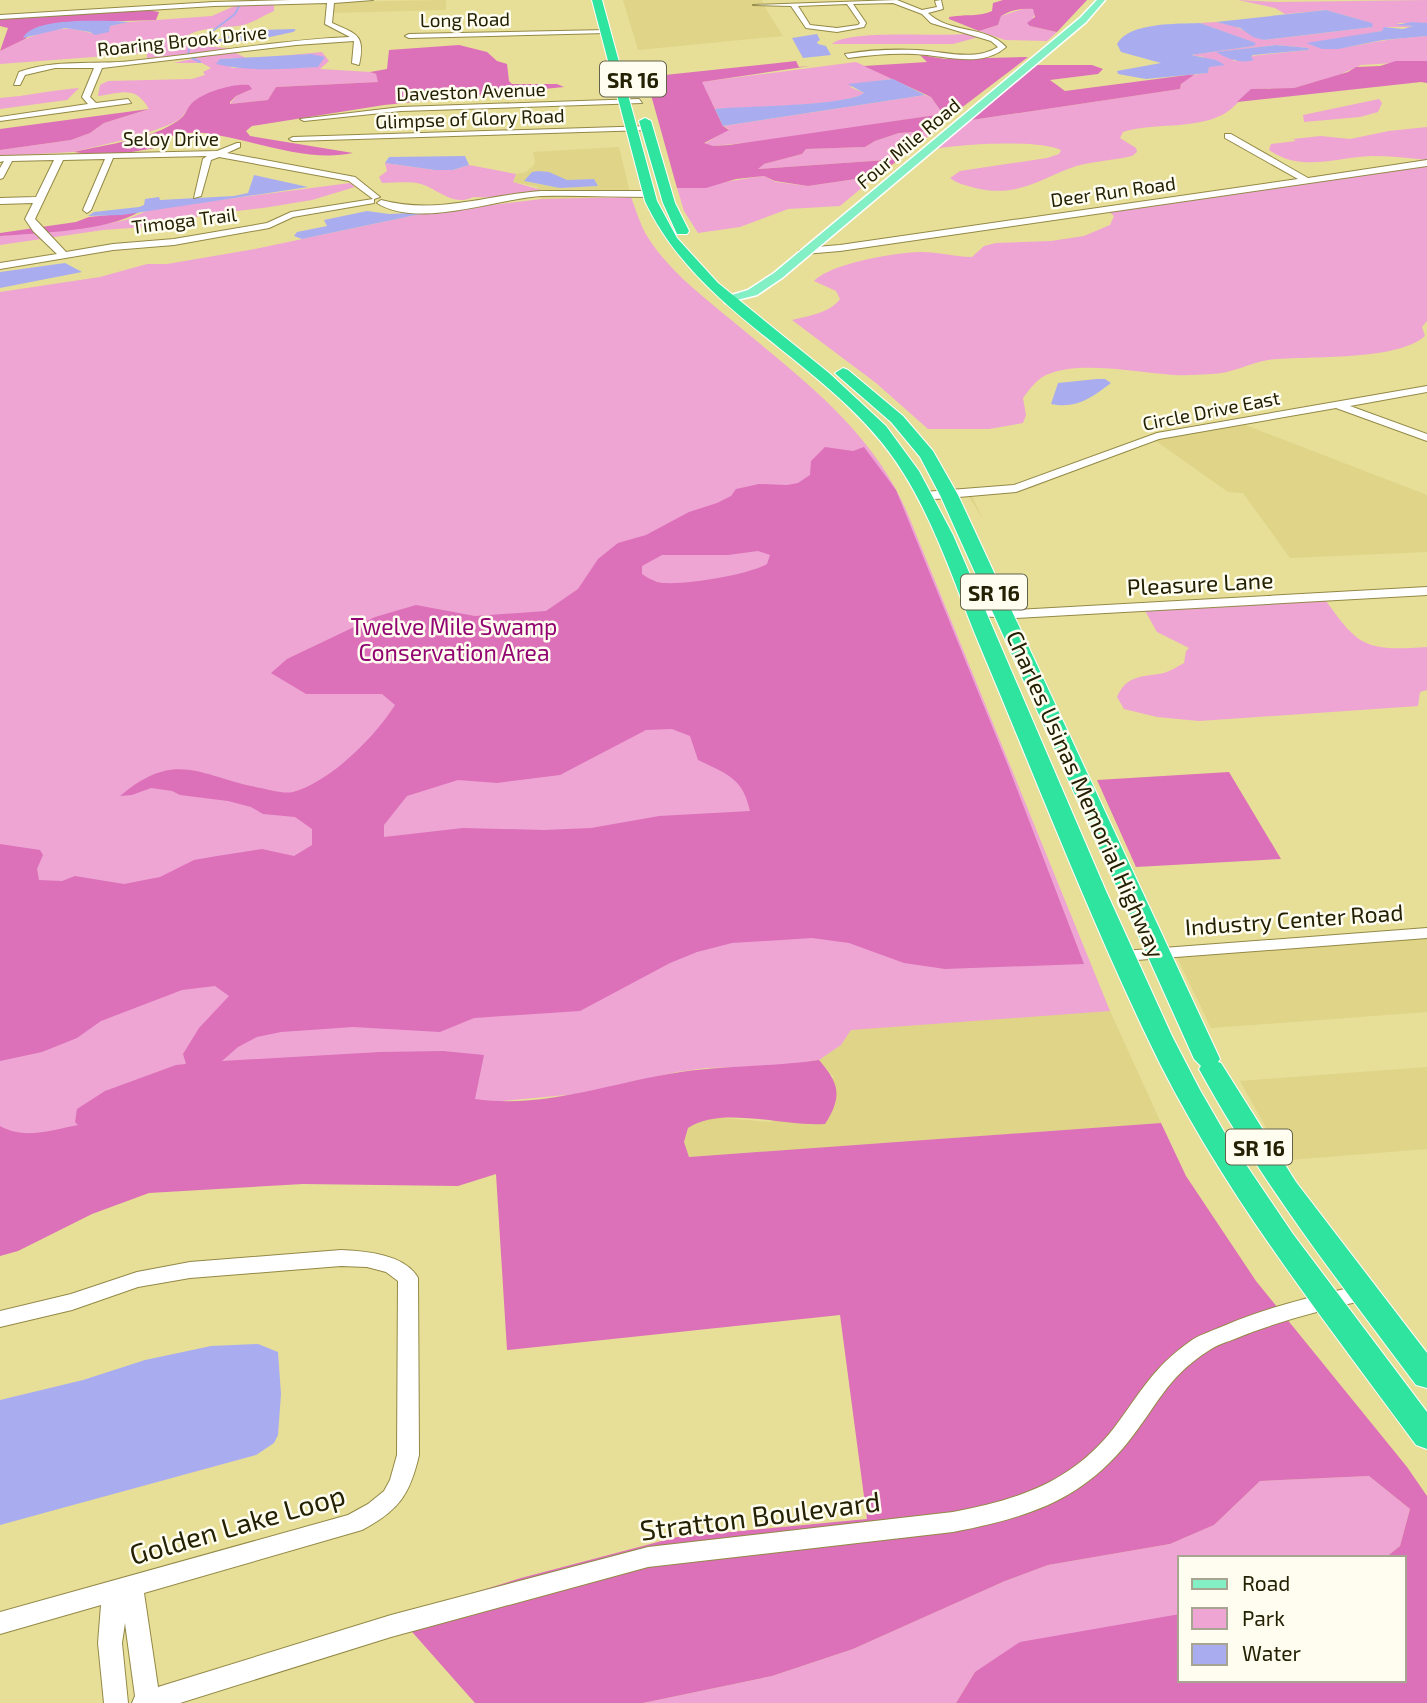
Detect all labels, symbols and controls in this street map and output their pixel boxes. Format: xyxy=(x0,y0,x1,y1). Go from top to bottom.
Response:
street label: Long Road xyxy=(420,7,510,31)
street label: Roaring Brook Drive xyxy=(96,20,268,60)
road number: SR 16 xyxy=(600,62,666,96)
street label: Daveston Avenue xyxy=(396,77,546,105)
street label: Four Mile Road xyxy=(851,93,965,193)
street label: Glimpse of Glory Road xyxy=(375,103,565,133)
street label: Seloy Drive xyxy=(123,127,219,150)
street label: Deer Run Road xyxy=(1049,171,1177,211)
street label: Timoga Trail xyxy=(130,202,238,238)
street label: Circle Drive East xyxy=(1140,385,1282,435)
street label: Pleasure Lane xyxy=(1126,565,1274,601)
road number: SR 16 xyxy=(961,574,1027,610)
park label: Twelve Mile Swamp Conservation Area xyxy=(351,612,557,666)
street label: Charles Usinas Memorial Highway xyxy=(1001,626,1171,962)
street label: Industry Center Road xyxy=(1184,897,1404,941)
road number: SR 16 xyxy=(1226,1130,1292,1164)
street label: Golden Lake Loop xyxy=(125,1477,349,1571)
street label: Stratton Boulevard xyxy=(638,1483,882,1547)
legend xyxy=(1178,1556,1406,1682)
text: Road xyxy=(1242,1570,1290,1595)
text: Park xyxy=(1242,1605,1285,1630)
text: Water xyxy=(1242,1640,1301,1665)

